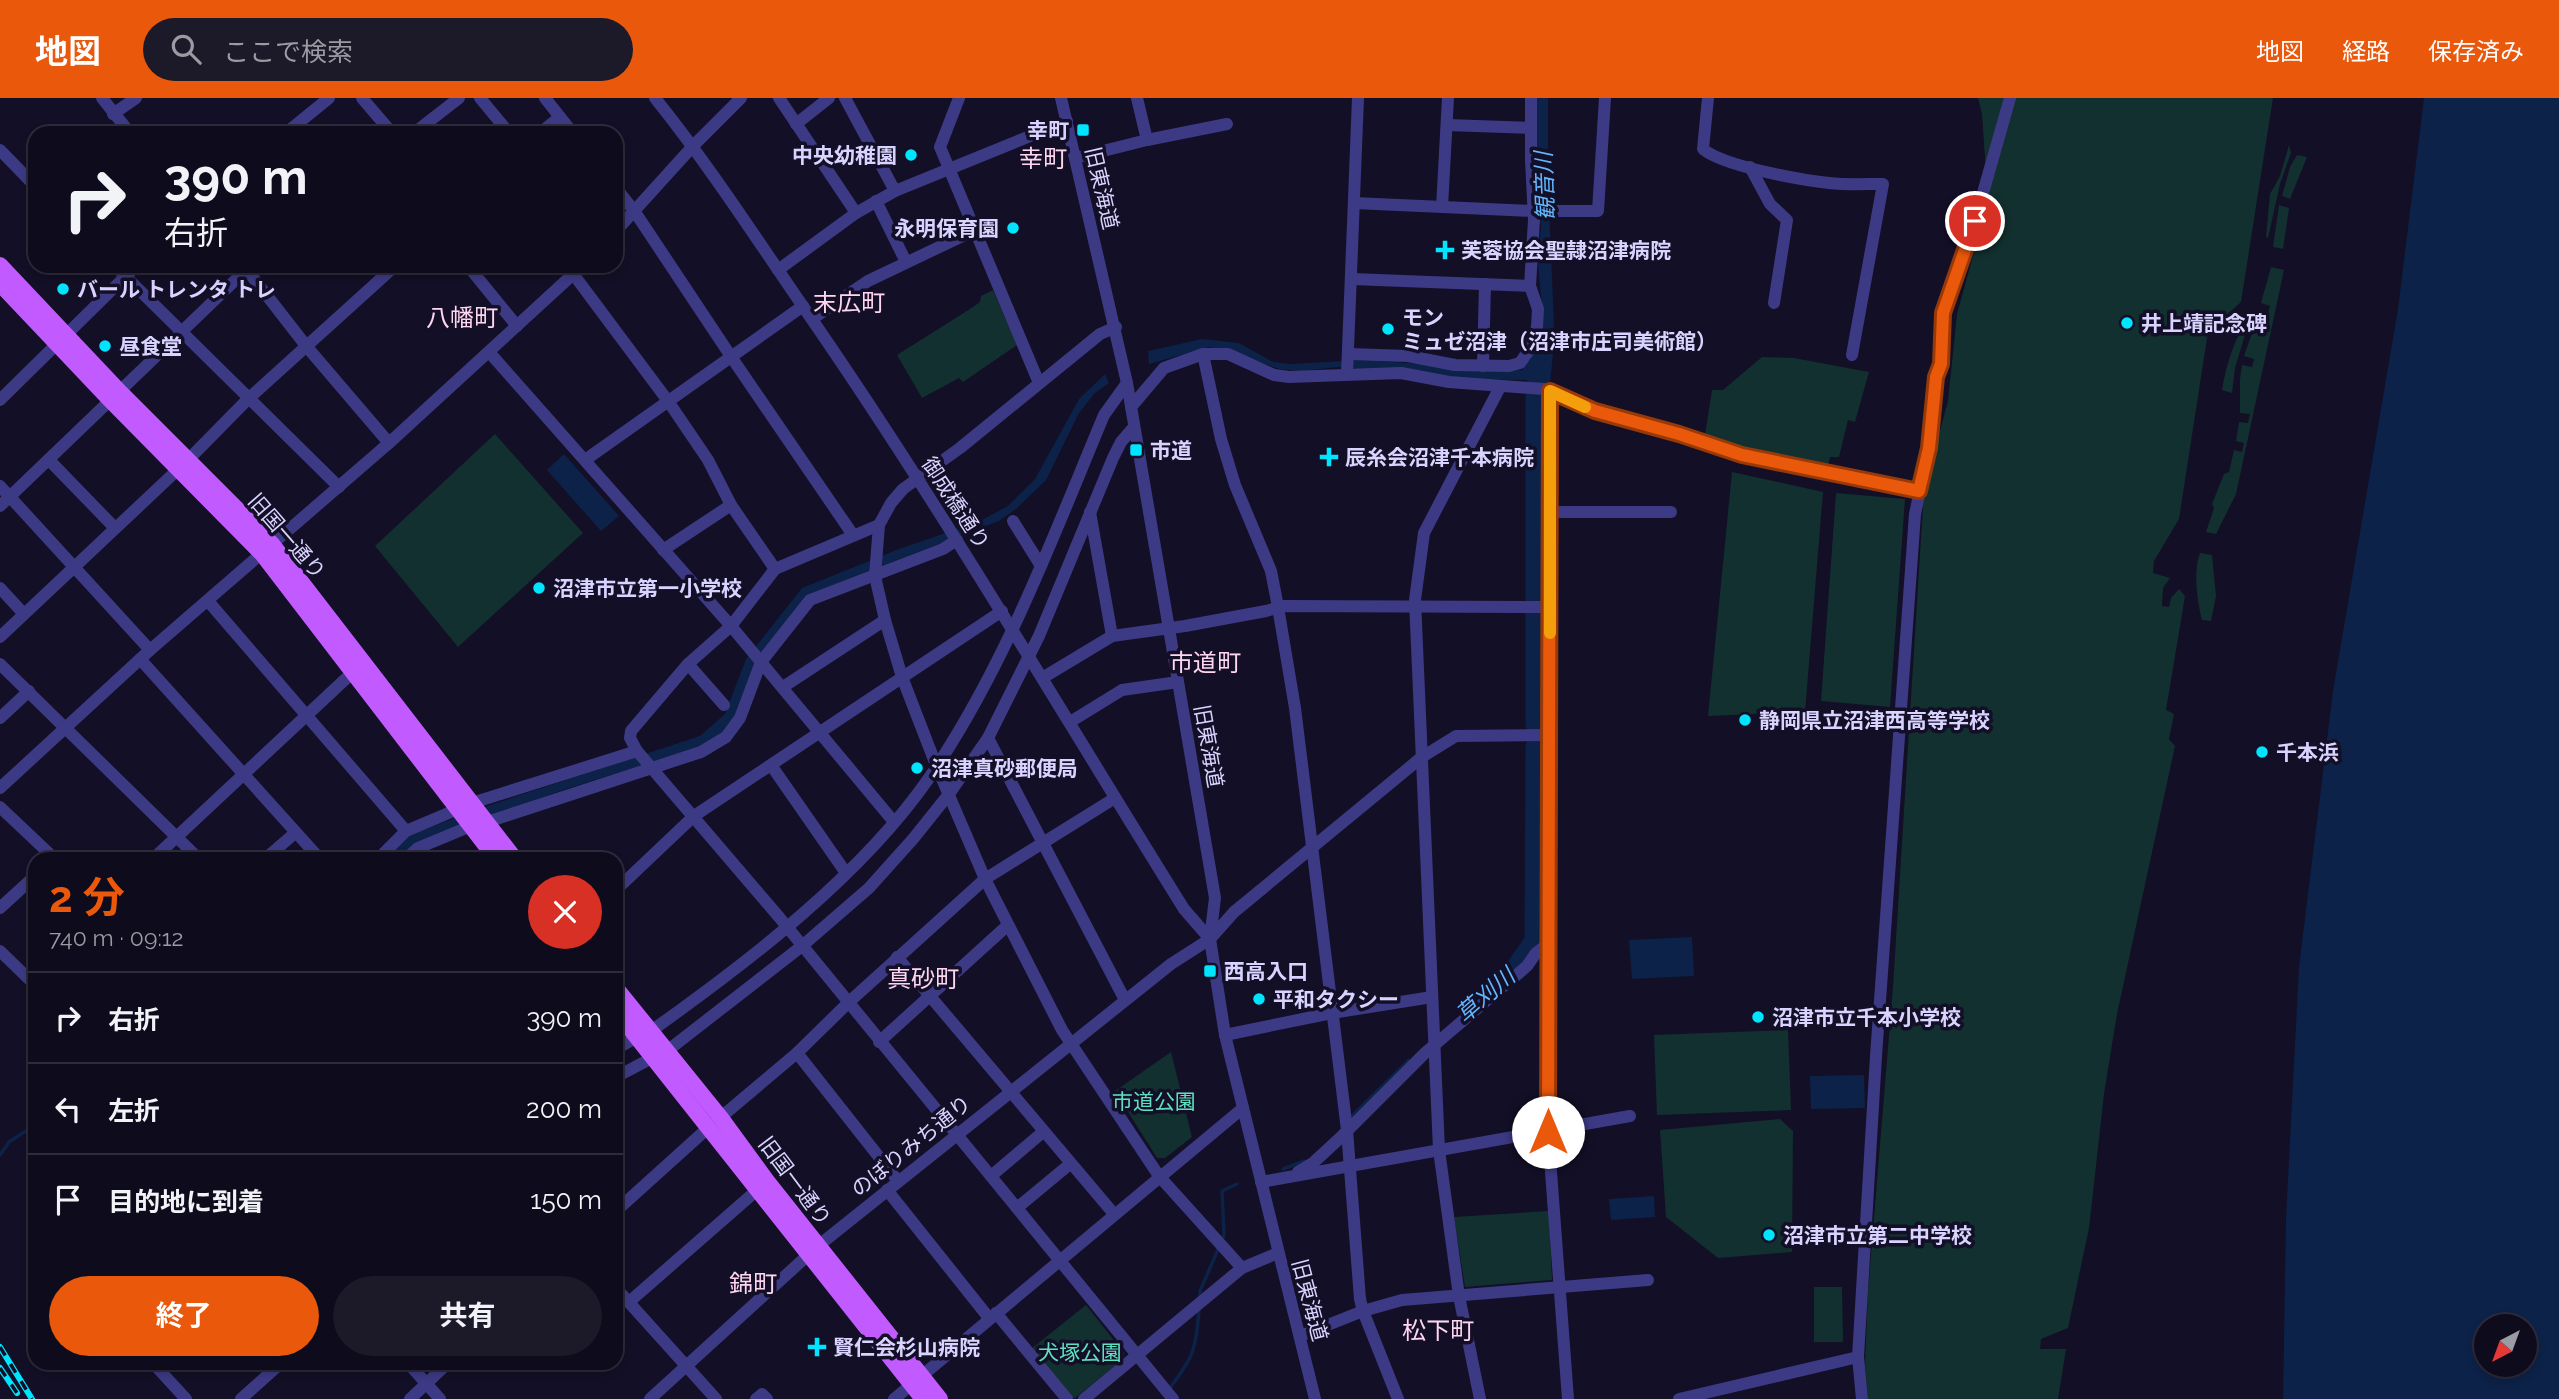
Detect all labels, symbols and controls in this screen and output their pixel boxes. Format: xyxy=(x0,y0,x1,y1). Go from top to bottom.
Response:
search box xyxy=(143,18,633,81)
icon: search xyxy=(167,30,205,68)
text: 地図 xyxy=(35,32,101,71)
text: ここで検索 xyxy=(223,37,353,67)
text: 地図 xyxy=(2256,37,2304,66)
text: 経路 xyxy=(2342,37,2390,66)
text: 保存済み xyxy=(2428,37,2524,66)
place label: 幸町 xyxy=(1027,118,1069,143)
marker: 幸町 xyxy=(1075,122,1091,138)
place label: 中央幼稚園 xyxy=(792,143,897,168)
district label: 幸町 xyxy=(1019,144,1067,173)
street label: 旧東海道 xyxy=(1080,144,1124,232)
marker: 中央幼稚園 xyxy=(903,147,919,163)
text: 390 m xyxy=(164,148,308,205)
water label: 観音川 xyxy=(1529,148,1559,221)
icon: right xyxy=(49,154,140,245)
pin xyxy=(1945,191,2005,251)
icon: arrive xyxy=(1956,202,1994,240)
text: 右折 xyxy=(164,214,228,251)
place label: 永明保育園 xyxy=(894,216,999,241)
marker: 永明保育園 xyxy=(1005,220,1021,236)
place label: 芙蓉協会聖隷沼津病院 xyxy=(1461,238,1671,263)
marker: 芙蓉協会聖隷沼津病院 xyxy=(1435,240,1455,260)
place label: バール トレンタ トレ xyxy=(77,277,276,302)
marker: バール トレンタ トレ xyxy=(55,281,71,297)
district label: 末広町 xyxy=(813,288,885,317)
district label: 八幡町 xyxy=(426,303,498,332)
place label: モン ミュゼ沼津（沼津市庄司美術館） xyxy=(1402,305,1717,354)
place label: 井上靖記念碑 xyxy=(2141,311,2267,336)
marker: 井上靖記念碑 xyxy=(2119,315,2135,331)
marker: モン ミュゼ沼津（沼津市庄司美術館） xyxy=(1380,321,1396,337)
place label: 昼食堂 xyxy=(119,334,182,359)
marker: 昼食堂 xyxy=(97,338,113,354)
place label: 市道 xyxy=(1150,438,1192,463)
marker: 市道 xyxy=(1128,442,1144,458)
place label: 辰糸会沼津千本病院 xyxy=(1345,445,1534,470)
marker: 辰糸会沼津千本病院 xyxy=(1319,447,1339,467)
street label: 御成橋通り xyxy=(917,452,995,554)
street label: 旧国一通り xyxy=(243,488,331,584)
place label: 沼津市立第一小学校 xyxy=(553,576,742,601)
marker: 沼津市立第一小学校 xyxy=(531,580,547,596)
district label: 市道町 xyxy=(1169,648,1241,677)
street label: 旧東海道 xyxy=(1189,702,1229,790)
place label: 静岡県立沼津西高等学校 xyxy=(1759,708,1990,733)
marker: 静岡県立沼津西高等学校 xyxy=(1737,712,1753,728)
place label: 千本浜 xyxy=(2276,740,2339,765)
marker: 千本浜 xyxy=(2254,744,2270,760)
place label: 沼津真砂郵便局 xyxy=(931,756,1078,781)
marker: 沼津真砂郵便局 xyxy=(909,760,925,776)
text: 2 分 xyxy=(49,873,125,922)
button: close xyxy=(528,875,602,949)
text: 740 m · 09:12 xyxy=(49,924,184,951)
place label: 西高入口 xyxy=(1224,959,1308,984)
water label: 草刈川 xyxy=(1450,960,1522,1028)
marker: 西高入口 xyxy=(1202,963,1218,979)
district label: 真砂町 xyxy=(887,964,959,993)
place label: 平和タクシー xyxy=(1273,987,1399,1012)
marker: 平和タクシー xyxy=(1251,991,1267,1007)
icon: right xyxy=(49,999,87,1037)
text: 390 m xyxy=(526,1003,602,1033)
text: 右折 xyxy=(108,1005,160,1035)
place label: 沼津市立千本小学校 xyxy=(1772,1005,1961,1030)
marker: 沼津市立千本小学校 xyxy=(1750,1009,1766,1025)
park label: 市道公園 xyxy=(1112,1089,1196,1114)
icon: left xyxy=(49,1090,87,1128)
street label: のぼりみち通り xyxy=(846,1090,976,1202)
text: 200 m xyxy=(526,1094,602,1124)
position arrow xyxy=(1511,1095,1585,1169)
text: 左折 xyxy=(108,1096,160,1126)
street label: 旧国一通り xyxy=(753,1132,837,1230)
icon: arrive xyxy=(49,1181,87,1219)
text: 150 m xyxy=(530,1185,602,1215)
text: 目的地に到着 xyxy=(108,1187,264,1217)
place label: 沼津市立第二中学校 xyxy=(1783,1223,1972,1248)
marker: 沼津市立第二中学校 xyxy=(1761,1227,1777,1243)
street label: 旧東海道 xyxy=(1287,1256,1333,1344)
district label: 錦町 xyxy=(729,1269,777,1298)
button: 終了 xyxy=(49,1276,319,1356)
button: 共有 xyxy=(333,1276,602,1356)
north arrow xyxy=(2474,1314,2538,1377)
map controls xyxy=(2474,1314,2537,1377)
district label: 松下町 xyxy=(1402,1316,1474,1345)
place label: 賢仁会杉山病院 xyxy=(833,1335,980,1360)
marker: 賢仁会杉山病院 xyxy=(807,1337,827,1357)
park label: 犬塚公園 xyxy=(1038,1340,1122,1365)

